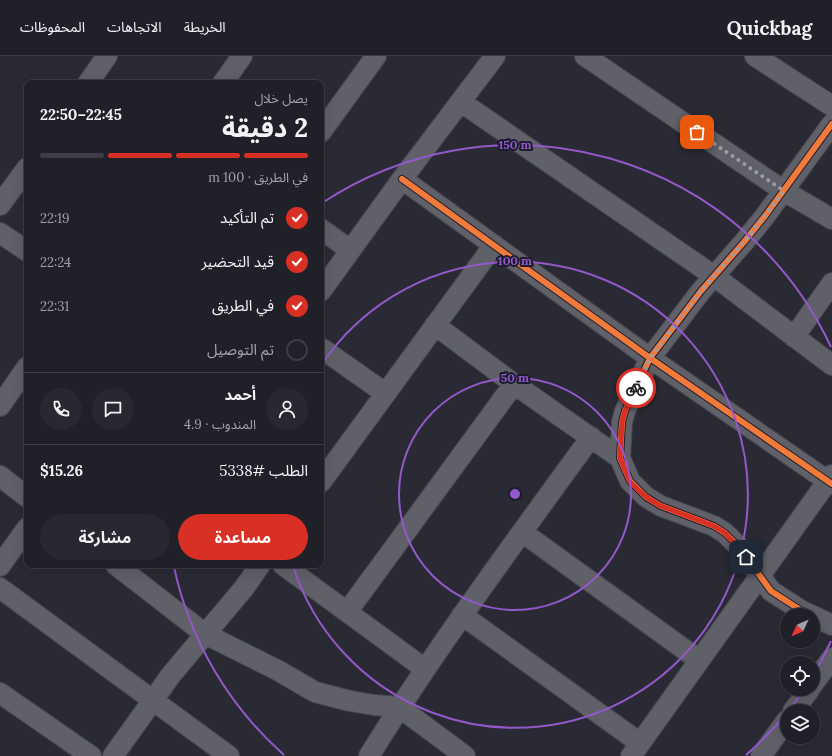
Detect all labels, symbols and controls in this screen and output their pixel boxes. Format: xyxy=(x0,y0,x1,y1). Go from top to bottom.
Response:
text: Quickbag xyxy=(727,16,812,40)
text: المحفوظات xyxy=(20,18,85,36)
text: الاتجاهات xyxy=(107,18,162,36)
text: الخريطة xyxy=(184,18,226,36)
text: يصل خلال xyxy=(254,90,308,107)
text: 22:45–22:50 xyxy=(40,105,122,124)
text: 2 دقيقة xyxy=(222,111,308,144)
pin xyxy=(680,115,714,149)
icon: bag xyxy=(686,121,708,143)
text: 150 m xyxy=(498,137,532,152)
text: في الطريق · 100 m xyxy=(208,169,308,186)
icon: check xyxy=(286,207,308,229)
text: تم التأكيد xyxy=(220,208,274,227)
text: 22:19 xyxy=(40,210,69,227)
icon: check xyxy=(286,251,308,273)
text: قيد التحضير xyxy=(201,252,274,271)
text: 100 m xyxy=(498,253,532,268)
text: 22:24 xyxy=(40,254,71,271)
icon: check xyxy=(286,295,308,317)
text: في الطريق xyxy=(212,296,274,315)
text: 22:31 xyxy=(40,298,69,315)
text: تم التوصيل xyxy=(207,340,274,359)
courier xyxy=(616,368,656,408)
text: 50 m xyxy=(501,370,529,385)
icon: bike xyxy=(625,377,647,399)
text: أحمد xyxy=(225,385,256,404)
button: phone xyxy=(40,388,82,430)
button: chat xyxy=(92,388,134,430)
button: person xyxy=(266,388,308,430)
text: المندوب · 4.9 xyxy=(184,416,256,433)
text: $15.26 xyxy=(40,461,83,480)
text: الطلب #5338 xyxy=(219,461,308,480)
centre of rings xyxy=(508,487,522,501)
button: مشاركة xyxy=(40,514,170,560)
button: مساعدة xyxy=(178,514,308,560)
pin xyxy=(729,540,763,574)
icon: home xyxy=(735,546,757,568)
north arrow xyxy=(780,608,820,648)
map controls xyxy=(780,608,820,744)
button: locate xyxy=(780,656,820,696)
button: layers xyxy=(780,704,820,744)

